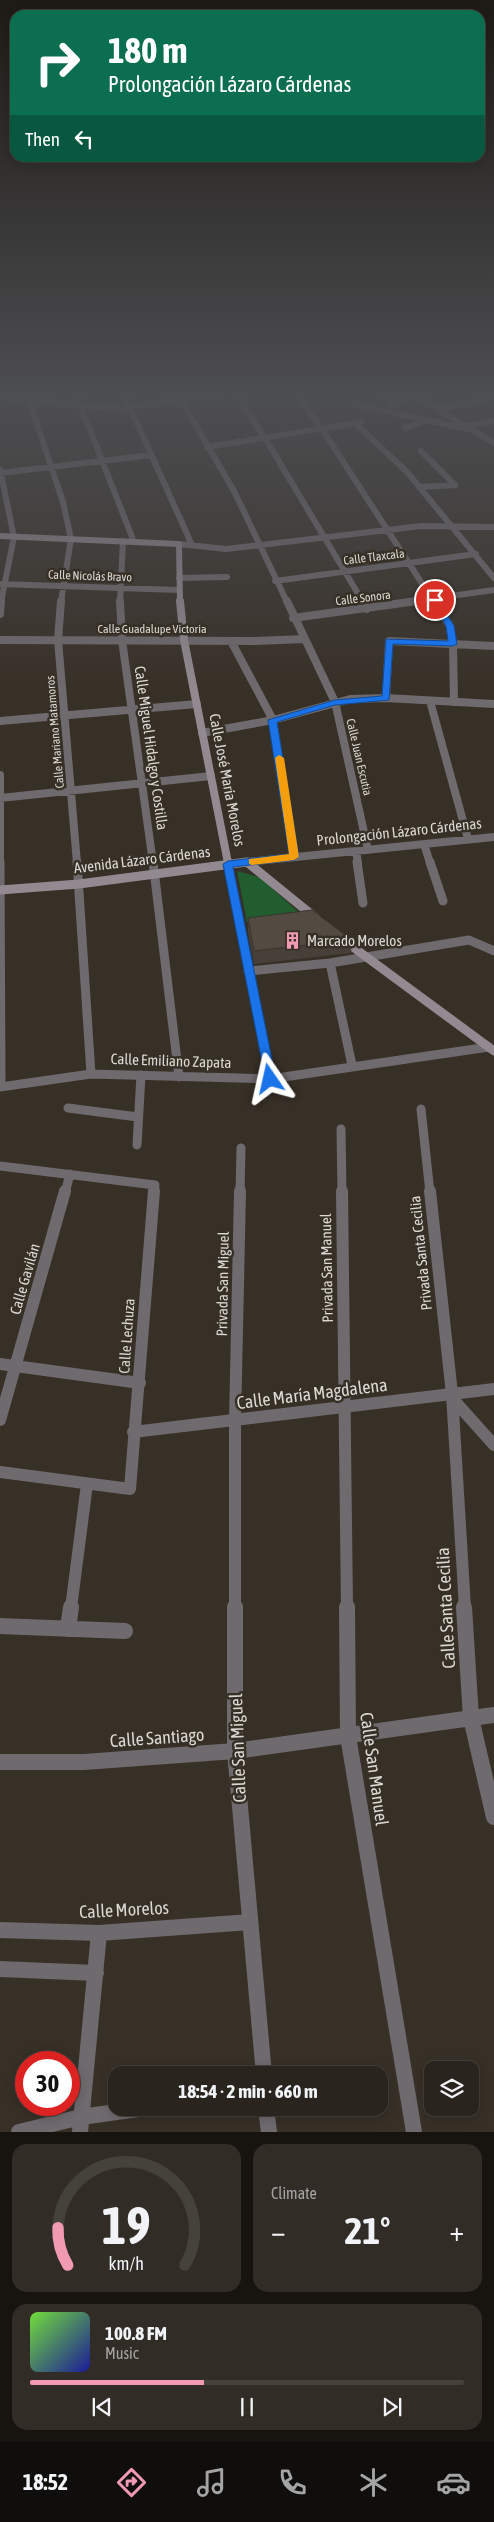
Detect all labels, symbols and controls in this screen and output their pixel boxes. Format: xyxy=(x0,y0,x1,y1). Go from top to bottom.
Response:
icon: right xyxy=(25,30,90,95)
text: 180 m xyxy=(108,30,187,70)
text: Prolongación Lázaro Cárdenas xyxy=(108,71,351,97)
icon: left xyxy=(70,125,98,153)
text: Then xyxy=(25,128,60,150)
street label: Calle Tlaxcala xyxy=(343,546,405,568)
street label: Calle Nicolás Bravo xyxy=(48,568,133,584)
pin xyxy=(414,579,456,621)
icon: arrive xyxy=(421,586,449,614)
street label: Calle Sonora xyxy=(335,588,391,608)
street label: Calle Guadalupe Victoria xyxy=(97,622,207,636)
street label: Calle Miguel Hidalgo y Costilla xyxy=(132,665,171,831)
street label: Calle Mariano Matamoros xyxy=(43,675,67,789)
street label: Calle José María Morelos xyxy=(206,712,249,848)
street label: Calle Juan Escutia xyxy=(343,717,375,797)
street label: Prolongación Lázaro Cárdenas xyxy=(316,814,482,849)
street label: Avenida Lázaro Cárdenas xyxy=(73,843,211,876)
building icon: Marcado Morelos xyxy=(283,931,303,951)
place label: Marcado Morelos xyxy=(307,932,402,949)
street label: Calle Emiliano Zapata xyxy=(110,1050,232,1071)
position arrow xyxy=(243,1052,295,1104)
street label: Privada Santa Cecilia xyxy=(406,1195,435,1311)
street label: Privada San Manuel xyxy=(317,1213,336,1323)
street label: Privada San Miguel xyxy=(213,1231,232,1337)
street label: Calle Gavilán xyxy=(6,1241,43,1316)
street label: Calle Lechuza xyxy=(115,1298,138,1374)
street label: Calle María Magdalena xyxy=(235,1374,389,1413)
street label: Calle Santa Cecilia xyxy=(432,1547,459,1669)
street label: Calle San Miguel xyxy=(225,1693,250,1803)
street label: Calle San Manuel xyxy=(356,1711,393,1827)
street label: Calle Santiago xyxy=(109,1724,205,1751)
street label: Calle Morelos xyxy=(79,1897,169,1922)
speed limit sign: 30 xyxy=(15,2051,80,2116)
map controls xyxy=(424,2061,479,2116)
button: layers xyxy=(424,2061,479,2116)
text: 18:54 · 2 min · 660 m xyxy=(178,2080,318,2102)
text: Climate xyxy=(271,2184,317,2202)
text: 19 xyxy=(102,2195,151,2255)
text: 21° xyxy=(344,2209,391,2252)
text: − xyxy=(271,2215,286,2247)
text: + xyxy=(449,2215,464,2247)
text: km/h xyxy=(109,2253,144,2274)
text: 100.8 FM xyxy=(105,2322,167,2344)
text: Music xyxy=(105,2344,139,2362)
icon: previous xyxy=(88,2393,116,2421)
icon: pause xyxy=(233,2393,261,2421)
icon: next xyxy=(378,2393,406,2421)
icon: directions xyxy=(114,2465,149,2500)
icon: music xyxy=(194,2465,229,2500)
icon: phone xyxy=(275,2465,310,2500)
icon: climate xyxy=(356,2465,391,2500)
icon: car xyxy=(436,2465,471,2500)
text: 18:52 xyxy=(23,2469,68,2495)

